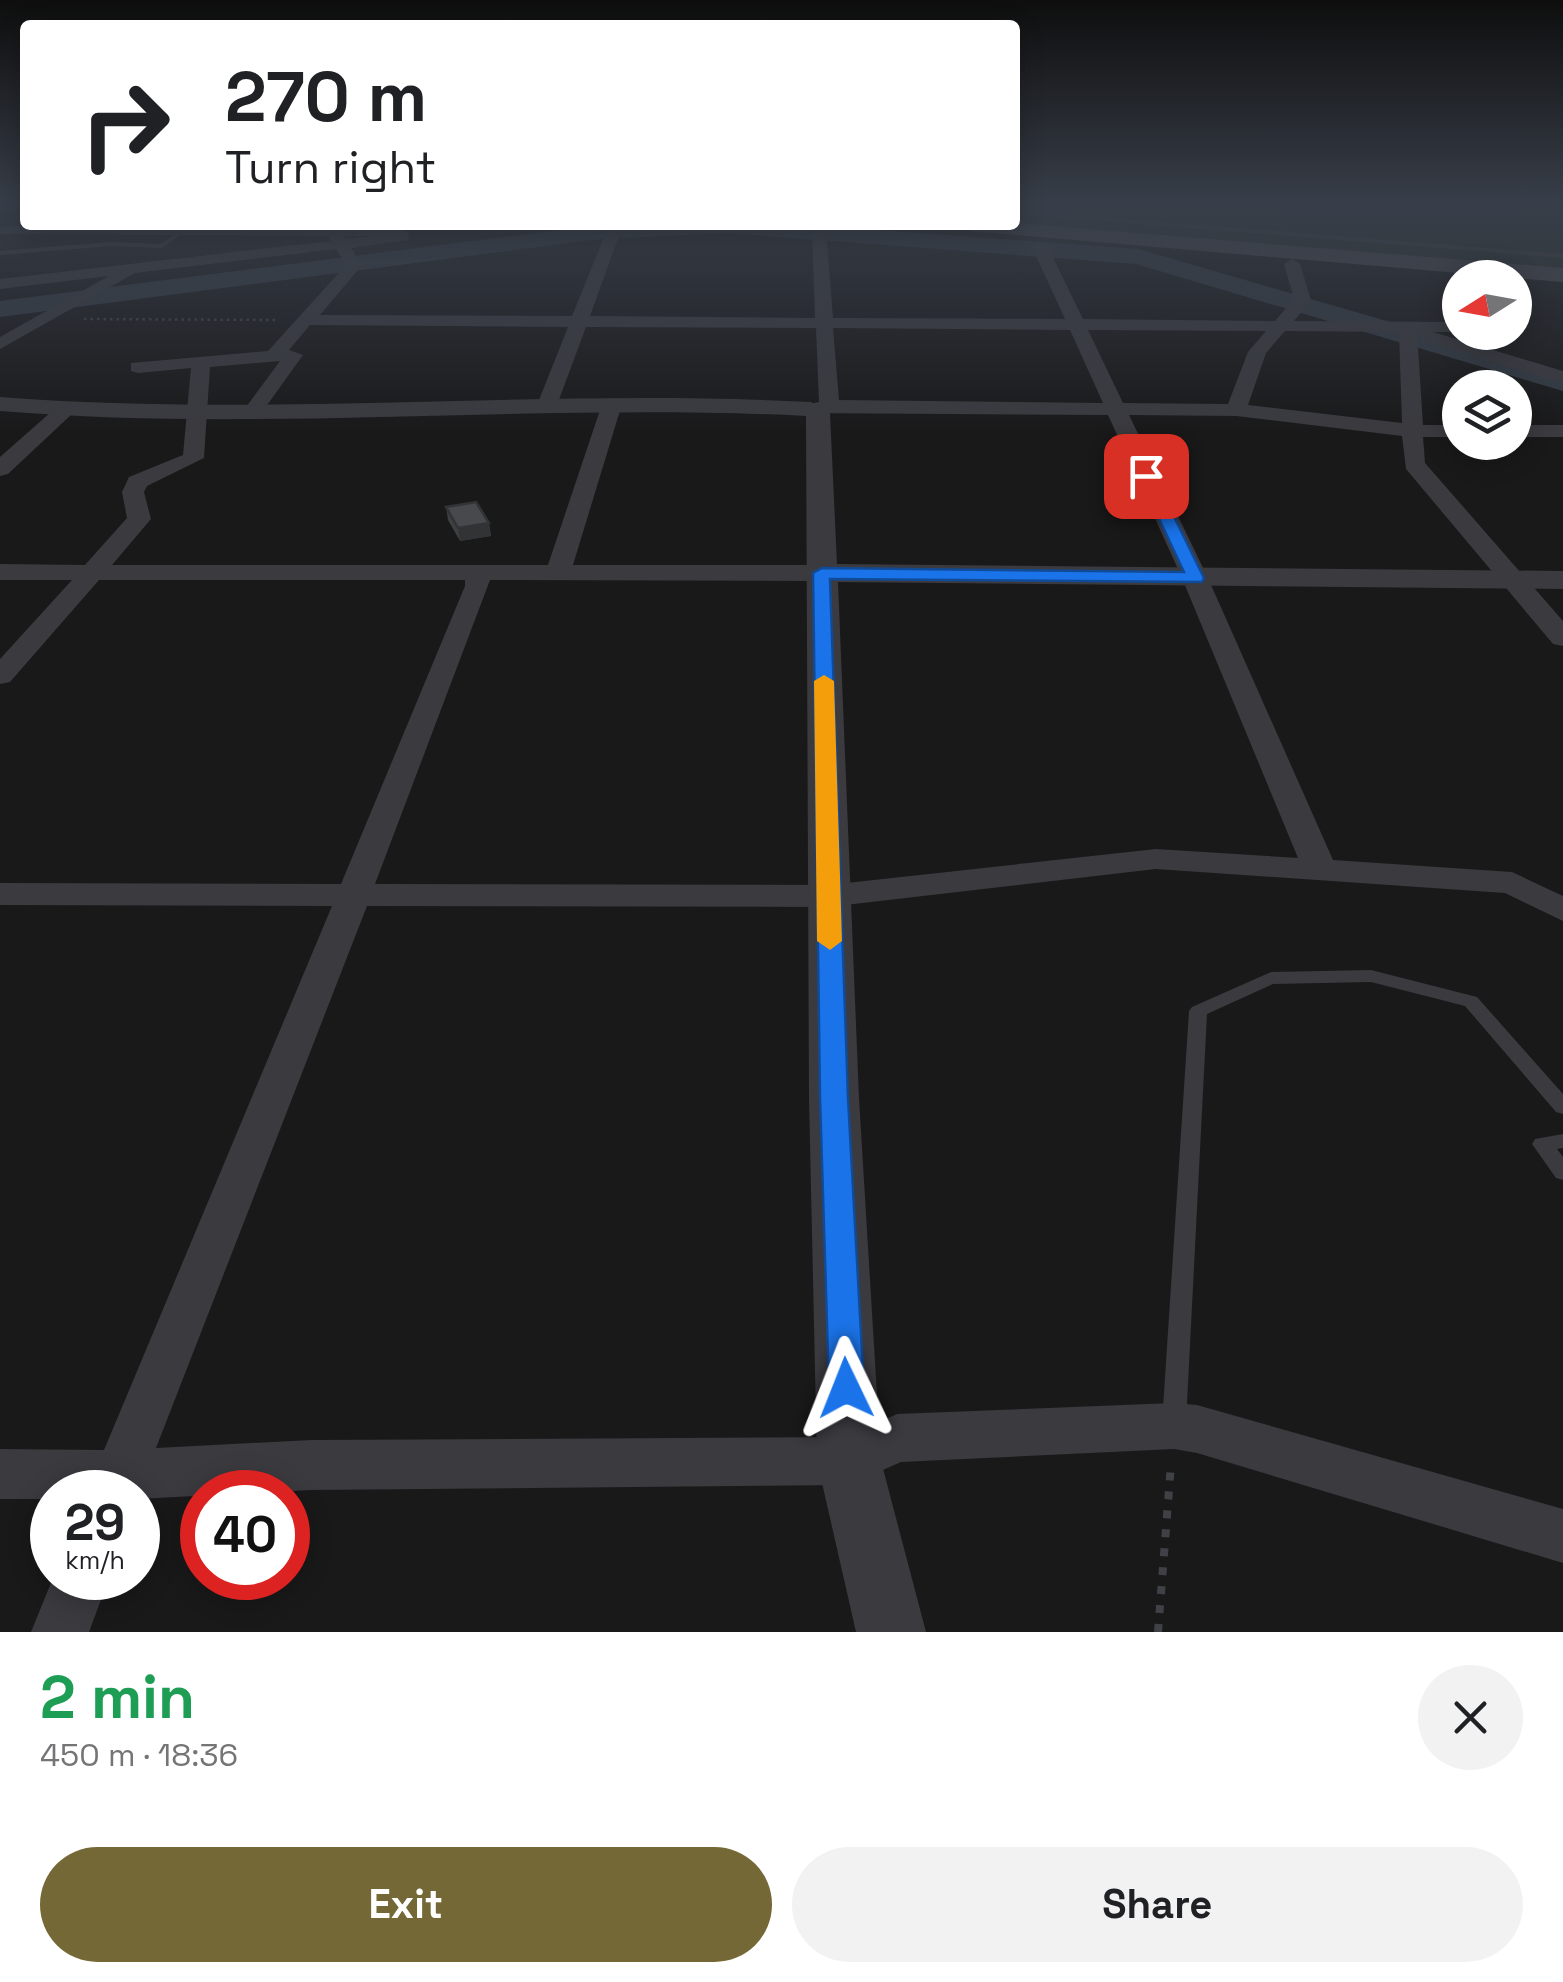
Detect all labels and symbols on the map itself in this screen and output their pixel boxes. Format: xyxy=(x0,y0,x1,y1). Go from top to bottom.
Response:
north arrow xyxy=(1442,260,1532,350)
pin xyxy=(1104,434,1189,519)
position arrow xyxy=(794,1336,898,1440)
speed limit sign: 40 xyxy=(180,1470,310,1600)

